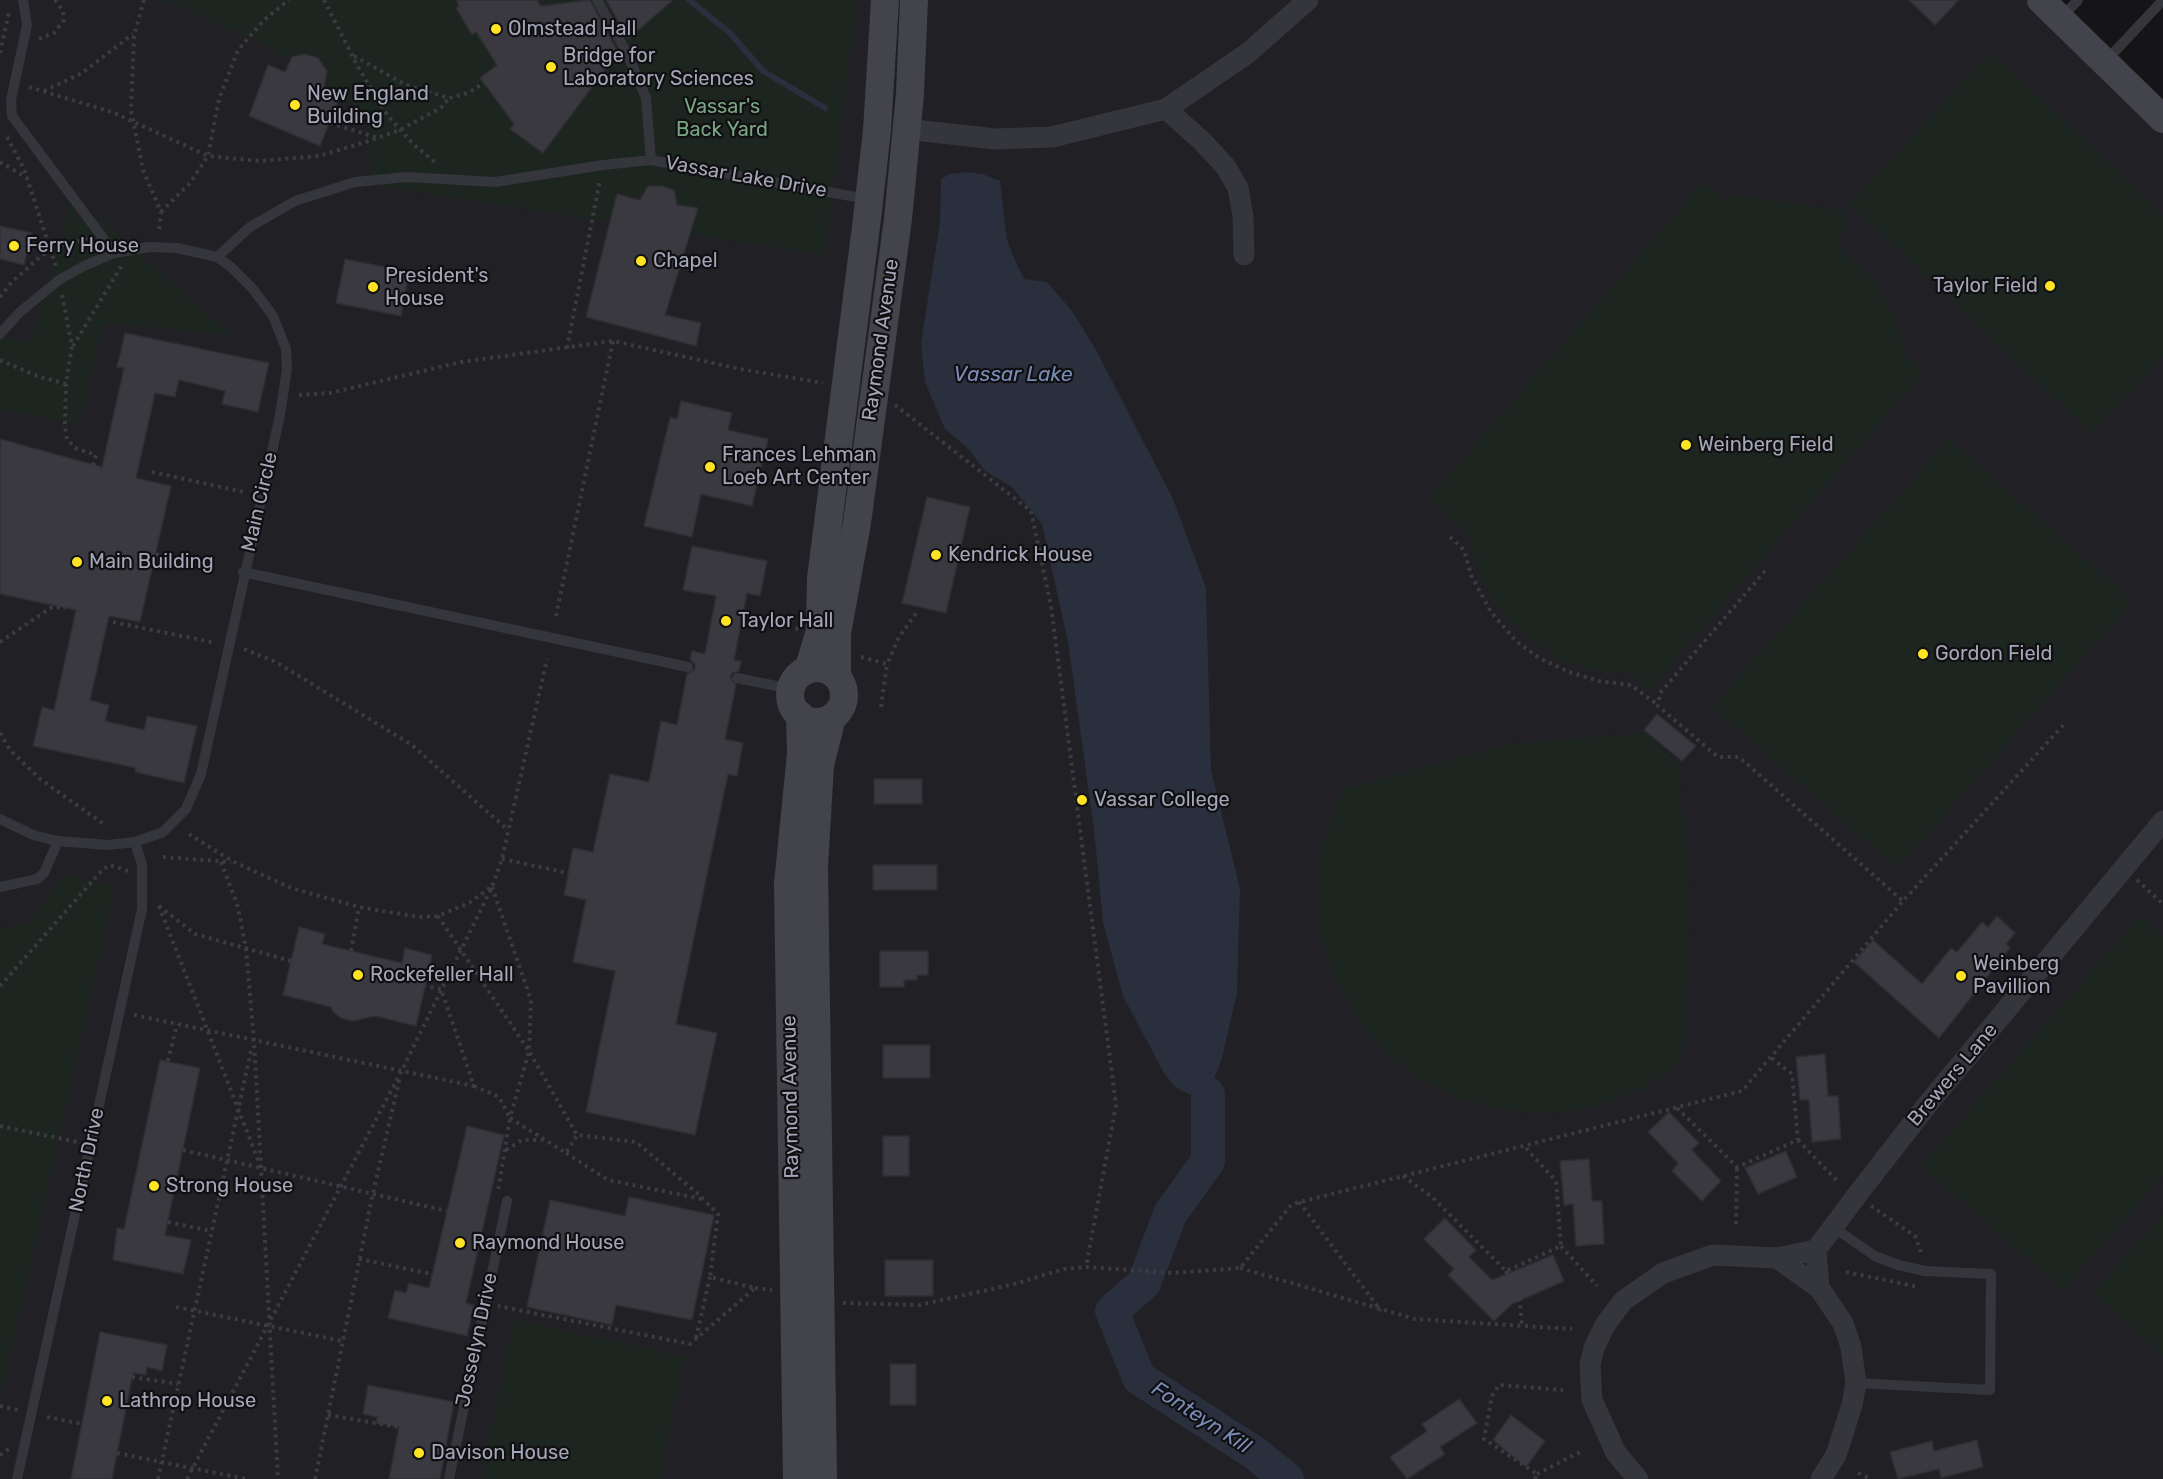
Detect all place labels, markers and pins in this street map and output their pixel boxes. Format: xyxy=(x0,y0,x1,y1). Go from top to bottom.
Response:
place label: Olmstead Hall xyxy=(508,17,636,41)
marker: Olmstead Hall xyxy=(489,22,503,36)
place label: Bridge for Laboratory Sciences xyxy=(563,44,754,91)
marker: Bridge for Laboratory Sciences xyxy=(544,60,558,74)
place label: New England Building xyxy=(307,82,429,129)
marker: New England Building xyxy=(288,98,302,112)
place label: Ferry House xyxy=(26,234,139,258)
marker: Ferry House xyxy=(7,239,21,253)
place label: Chapel xyxy=(653,249,718,273)
marker: Chapel xyxy=(634,254,648,268)
place label: President's House xyxy=(385,264,489,311)
place label: Taylor Field xyxy=(1933,274,2038,298)
marker: Taylor Field xyxy=(2043,279,2057,293)
marker: President's House xyxy=(366,280,380,294)
place label: Weinberg Field xyxy=(1698,433,1834,457)
marker: Weinberg Field xyxy=(1679,438,1693,452)
place label: Frances Lehman Loeb Art Center xyxy=(722,443,877,490)
marker: Frances Lehman Loeb Art Center xyxy=(703,460,717,474)
place label: Kendrick House xyxy=(948,543,1093,567)
marker: Kendrick House xyxy=(929,548,943,562)
place label: Main Building xyxy=(89,550,214,574)
marker: Main Building xyxy=(70,555,84,569)
place label: Taylor Hall xyxy=(738,609,833,633)
marker: Taylor Hall xyxy=(719,614,733,628)
place label: Gordon Field xyxy=(1935,642,2052,666)
marker: Gordon Field xyxy=(1916,647,1930,661)
place label: Vassar College xyxy=(1094,788,1230,812)
marker: Vassar College xyxy=(1075,793,1089,807)
place label: Weinberg Pavillion xyxy=(1973,952,2059,999)
place label: Rockefeller Hall xyxy=(370,963,514,987)
marker: Rockefeller Hall xyxy=(351,968,365,982)
marker: Weinberg Pavillion xyxy=(1954,969,1968,983)
place label: Strong House xyxy=(166,1174,293,1198)
marker: Strong House xyxy=(147,1179,161,1193)
place label: Raymond House xyxy=(472,1231,624,1255)
marker: Raymond House xyxy=(453,1236,467,1250)
place label: Lathrop House xyxy=(119,1389,256,1413)
marker: Lathrop House xyxy=(100,1394,114,1408)
place label: Davison House xyxy=(431,1441,569,1465)
marker: Davison House xyxy=(412,1446,426,1460)

